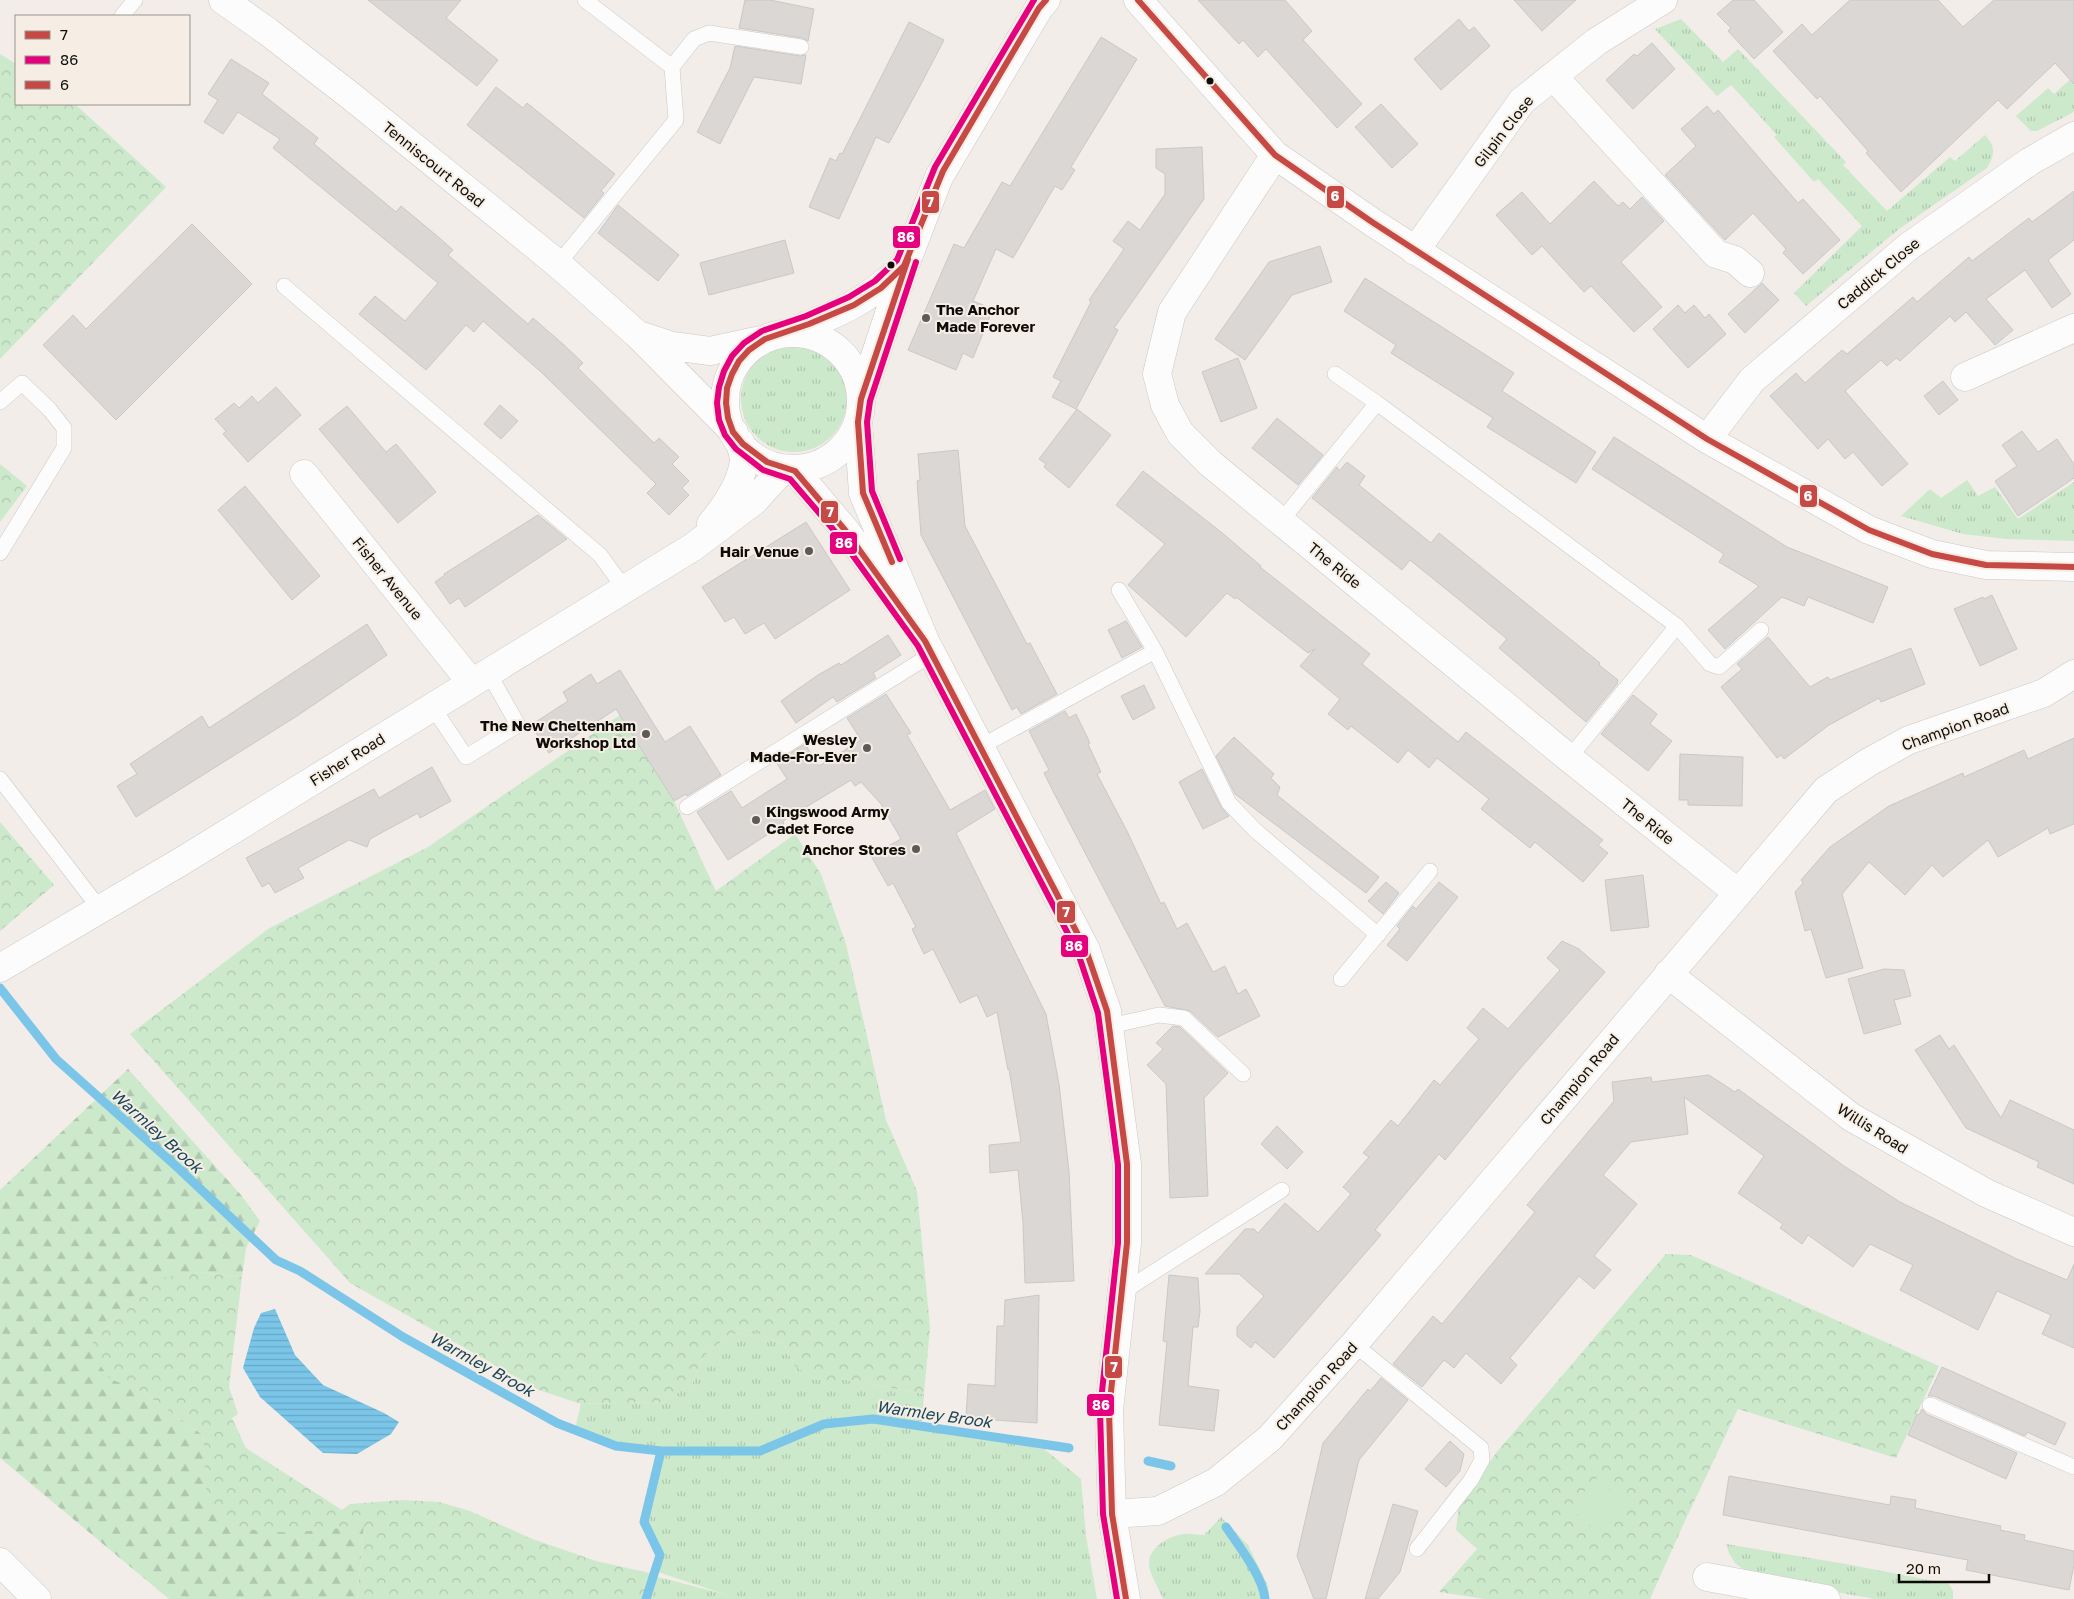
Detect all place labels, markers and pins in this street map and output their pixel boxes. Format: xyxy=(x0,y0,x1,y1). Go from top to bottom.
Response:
unlabelled marker xyxy=(1205,76,1215,86)
unlabelled marker xyxy=(886,260,896,270)
place label: The Anchor Made Forever xyxy=(936,300,1035,335)
marker: The Anchor Made Forever xyxy=(920,312,932,324)
place label: Hair Venue xyxy=(720,542,799,560)
marker: Hair Venue xyxy=(803,545,815,557)
place label: The New Cheltenham Workshop Ltd xyxy=(480,716,636,751)
marker: The New Cheltenham Workshop Ltd xyxy=(640,728,652,740)
place label: Wesley Made-For-Ever xyxy=(750,730,857,765)
marker: Wesley Made-For-Ever xyxy=(861,742,873,754)
place label: Kingswood Army Cadet Force xyxy=(766,802,889,837)
marker: Kingswood Army Cadet Force xyxy=(750,814,762,826)
place label: Anchor Stores xyxy=(802,840,906,858)
marker: Anchor Stores xyxy=(910,843,922,855)

